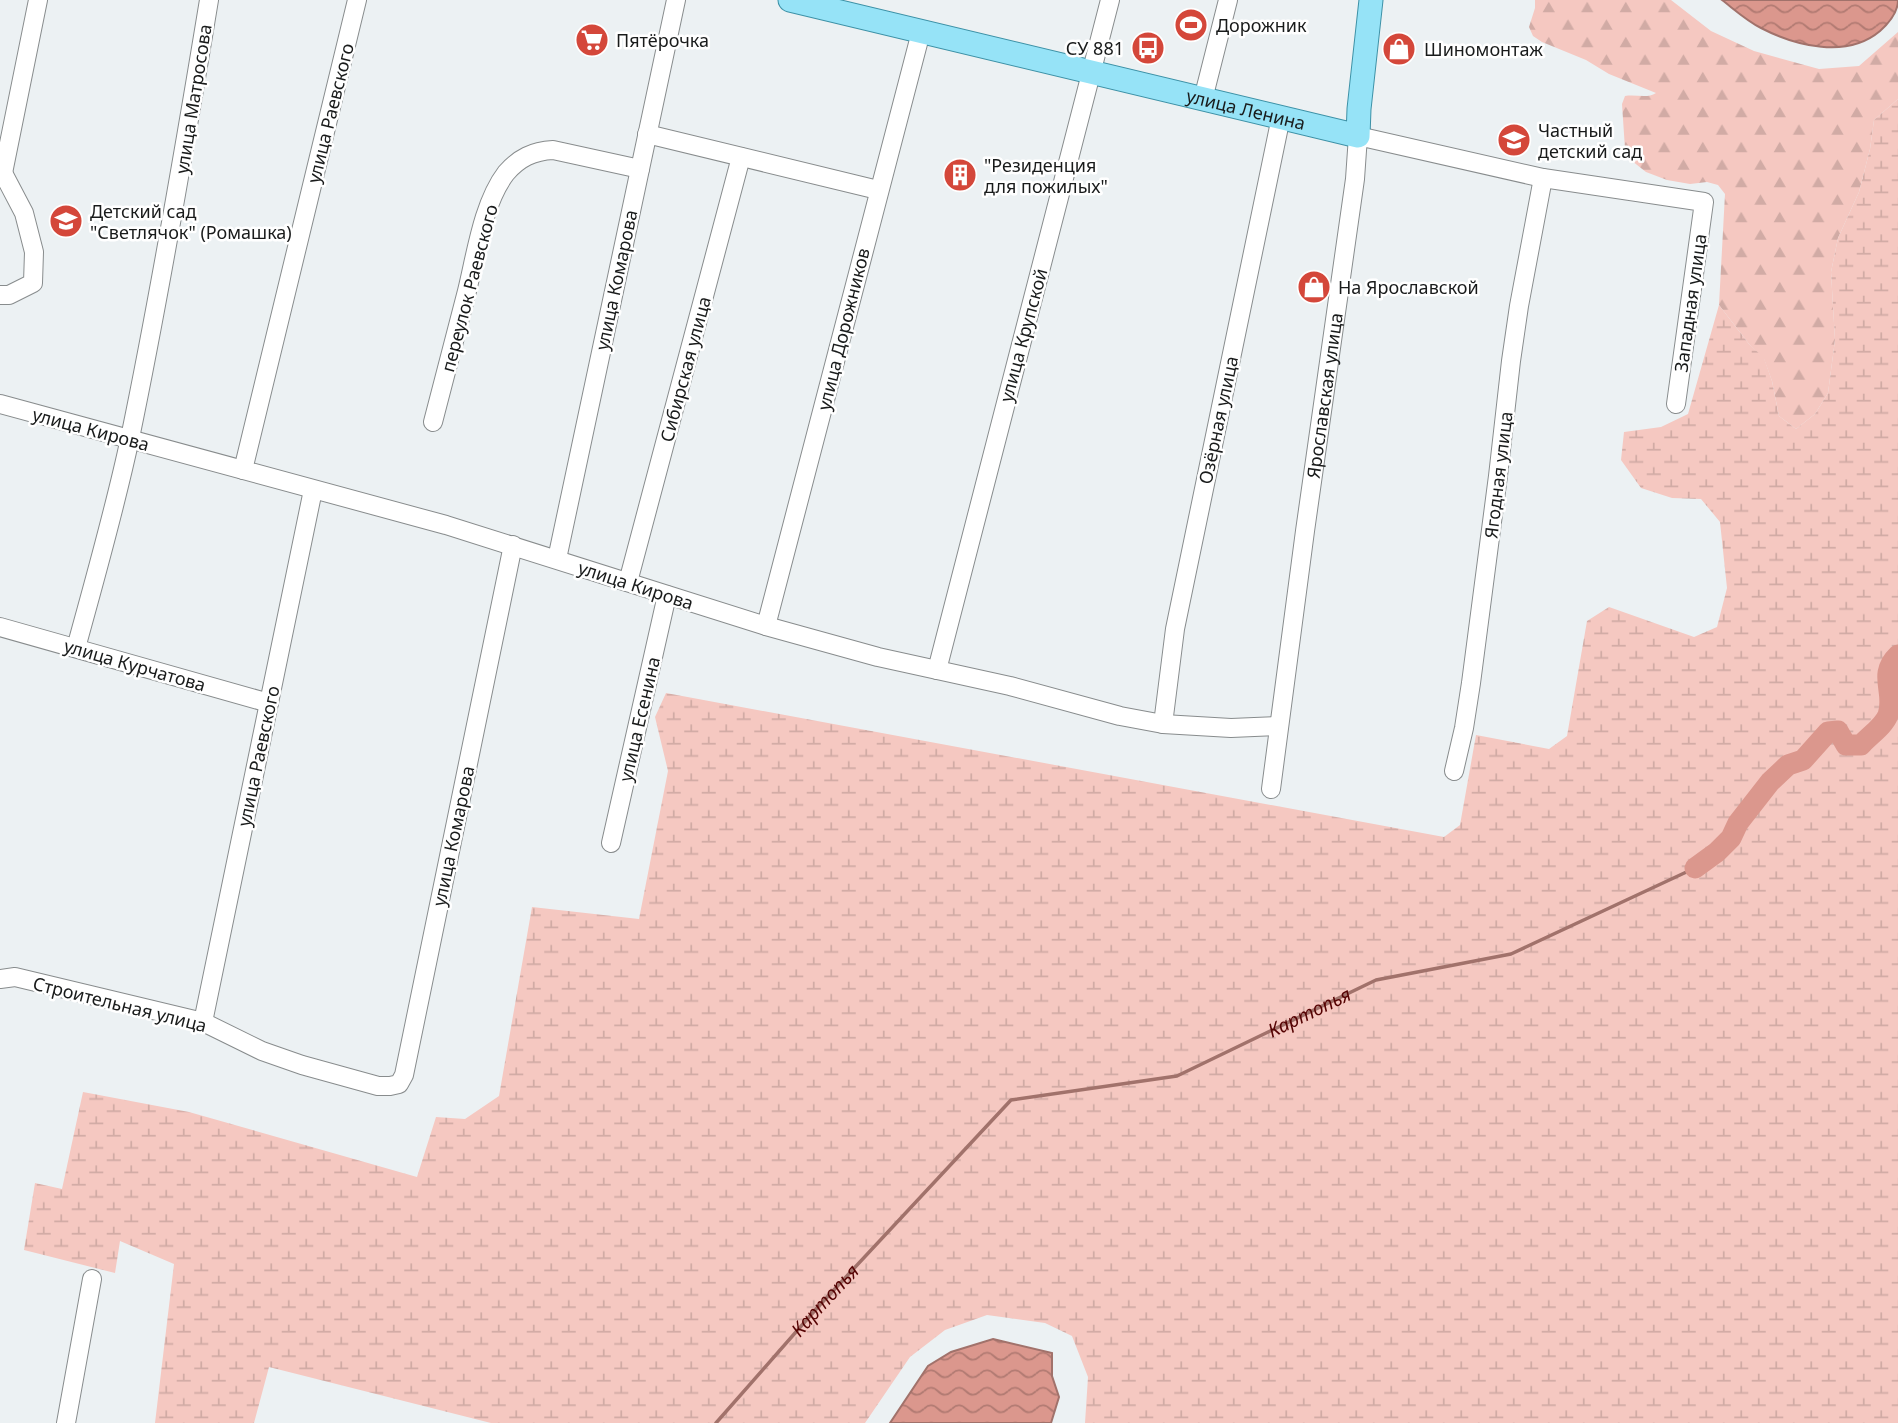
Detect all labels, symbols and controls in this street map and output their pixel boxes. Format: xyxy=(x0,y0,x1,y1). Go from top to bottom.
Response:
sports icon: Дорожник xyxy=(1172,6,1210,44)
place label: Дорожник xyxy=(1216,13,1307,37)
supermarket icon: Пятёрочка xyxy=(573,21,611,59)
street label: улица Матросова xyxy=(169,22,217,176)
place label: Пятёрочка xyxy=(616,28,709,52)
bus stop icon: СУ 881 xyxy=(1129,29,1167,67)
shop icon: Шиномонтаж xyxy=(1380,30,1418,68)
place label: СУ 881 xyxy=(1066,36,1124,60)
place label: Шиномонтаж xyxy=(1424,37,1543,61)
street label: улица Раевского xyxy=(301,41,359,185)
street label: улица Ленина xyxy=(1184,83,1308,135)
place label: Частный детский сад xyxy=(1538,118,1642,163)
school or university icon: Частный детский сад xyxy=(1495,121,1533,159)
place label: "Резиденция для пожилых" xyxy=(984,153,1108,198)
building icon: "Резиденция для пожилых" xyxy=(941,156,979,194)
place label: Детский сад "Светлячок" (Ромашка) xyxy=(90,199,292,244)
school or university icon: Детский сад "Светлячок" (Ромашка) xyxy=(47,202,85,240)
street label: переулок Раевского xyxy=(435,202,503,374)
street label: улица Комарова xyxy=(589,208,643,352)
street label: Западная улица xyxy=(1668,232,1712,374)
street label: улица Дорожников xyxy=(811,245,875,413)
street label: улица Крупской xyxy=(994,266,1052,404)
shop icon: На Ярославской xyxy=(1295,268,1333,306)
place label: На Ярославской xyxy=(1338,275,1479,299)
street label: Сибирская улица xyxy=(654,294,716,444)
street label: Ярославская улица xyxy=(1301,311,1348,480)
street label: Озёрная улица xyxy=(1193,354,1243,486)
street label: улица Кирова xyxy=(30,402,152,456)
street label: Ягодная улица xyxy=(1478,410,1518,540)
street label: улица Кирова xyxy=(575,555,697,615)
street label: улица Курчатова xyxy=(61,633,209,697)
street label: улица Есенина xyxy=(613,654,665,784)
street label: улица Раевского xyxy=(231,683,285,829)
street label: улица Комарова xyxy=(426,764,480,908)
street label: Строительная улица xyxy=(31,971,209,1037)
water label: Картопья xyxy=(1263,981,1355,1043)
water label: Картопья xyxy=(785,1258,865,1342)

